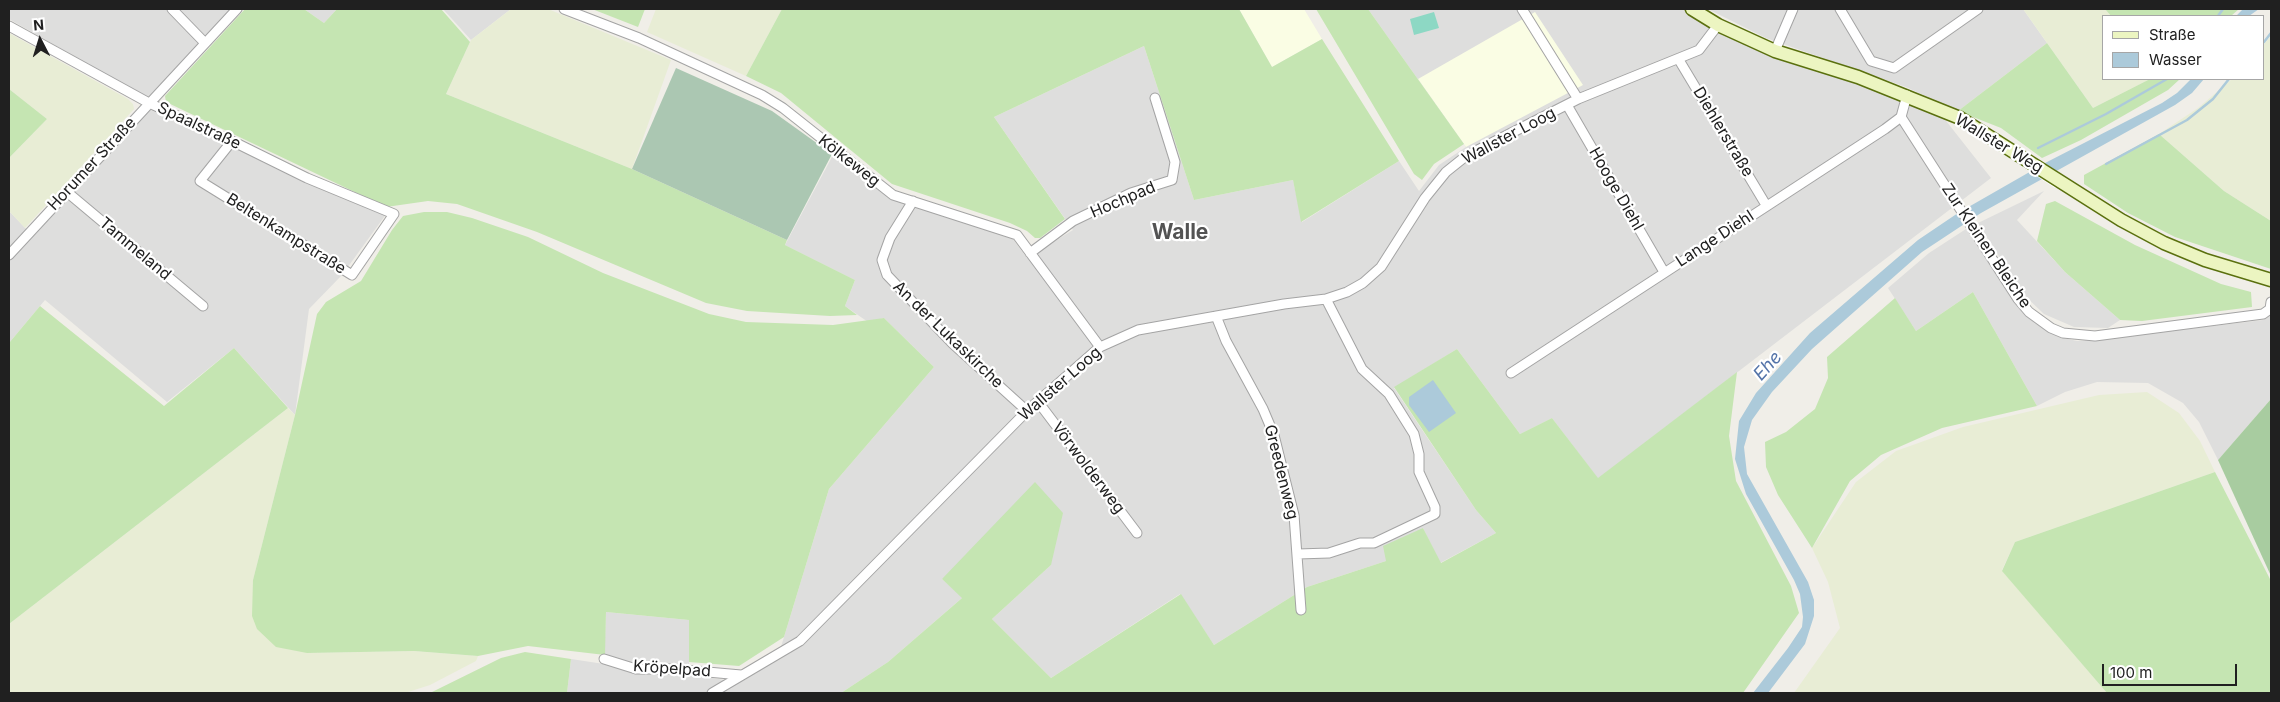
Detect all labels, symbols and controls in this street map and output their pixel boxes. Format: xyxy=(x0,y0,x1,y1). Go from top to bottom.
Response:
north arrow xyxy=(15,15,65,65)
legend xyxy=(2102,15,2265,80)
text: N xyxy=(33,16,45,33)
text: Straße xyxy=(2149,25,2196,44)
text: Wasser xyxy=(2149,50,2202,69)
street label: Diehlerstraße xyxy=(1689,84,1757,180)
street label: Spaalstraße xyxy=(154,98,244,154)
street label: Wallster Loog xyxy=(1459,103,1559,169)
street label: Wallster Weg xyxy=(1952,110,2046,178)
street label: Horumer Straße xyxy=(44,113,140,215)
street label: Kölkeweg xyxy=(814,131,884,191)
street label: Hooge Diehl xyxy=(1584,144,1648,234)
street label: Hochpad xyxy=(1088,178,1158,222)
street label: Zur Kleinen Bleiche xyxy=(1937,180,2035,312)
street label: Beltenkampstraße xyxy=(223,190,349,278)
street label: Lange Diehl xyxy=(1672,207,1758,271)
street label: Tammeland xyxy=(95,213,175,285)
district label: Walle xyxy=(1152,220,1208,246)
street label: An der Lukaskirche xyxy=(889,277,1007,393)
street label: Wallster Loog xyxy=(1015,343,1105,425)
water label: Ehe xyxy=(1749,347,1787,385)
street label: Vörwolderweg xyxy=(1047,419,1129,517)
street label: Greedenweg xyxy=(1260,423,1302,521)
scale bar xyxy=(2105,654,2240,686)
street label: Kröpelpad xyxy=(633,657,711,681)
text: 100 m xyxy=(2110,663,2152,682)

